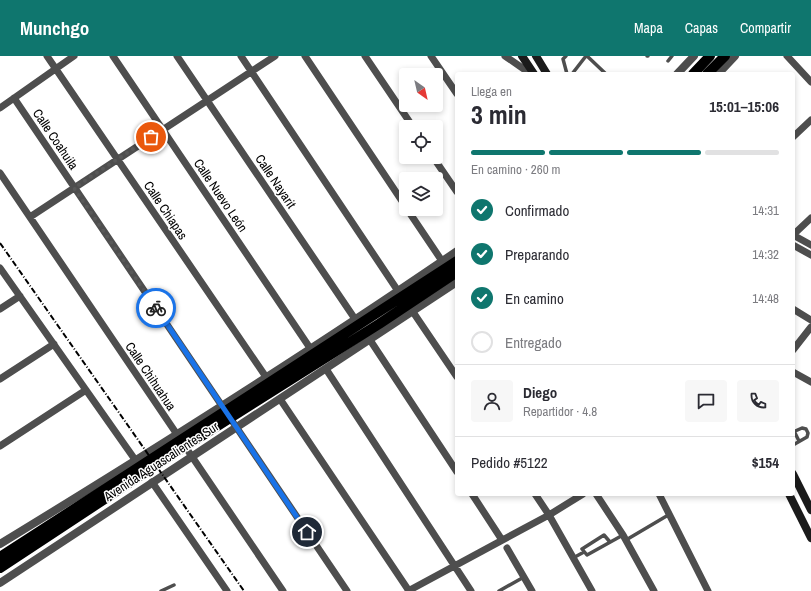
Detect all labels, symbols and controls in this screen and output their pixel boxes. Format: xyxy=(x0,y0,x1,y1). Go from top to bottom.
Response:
text: Munchgo xyxy=(20,15,89,41)
text: Mapa xyxy=(634,19,663,37)
text: Capas xyxy=(685,19,718,37)
text: Compartir xyxy=(740,19,791,37)
north arrow xyxy=(399,68,443,112)
map controls xyxy=(399,68,443,216)
text: Llega en xyxy=(471,83,512,100)
text: 15:01–15:06 xyxy=(709,96,779,117)
text: 3 min xyxy=(471,97,527,132)
street label: Calle Coahuila xyxy=(29,106,82,173)
pin xyxy=(134,120,168,154)
button: locate xyxy=(399,120,443,164)
icon: bag xyxy=(140,126,162,148)
street label: Calle Nayarit xyxy=(251,151,300,212)
street label: Calle Nuevo León xyxy=(190,155,251,235)
text: En camino · 260 m xyxy=(471,161,560,178)
button: layers xyxy=(399,172,443,216)
street label: Calle Chiapas xyxy=(140,178,191,243)
icon: check xyxy=(471,199,493,221)
text: Confirmado xyxy=(505,200,569,221)
text: 14:31 xyxy=(752,202,779,219)
icon: check xyxy=(471,243,493,265)
text: Preparando xyxy=(505,244,569,265)
text: 14:32 xyxy=(752,246,779,263)
icon: check xyxy=(471,287,493,309)
courier xyxy=(136,288,176,328)
text: En camino xyxy=(505,288,564,309)
text: 14:48 xyxy=(752,290,779,307)
icon: bike xyxy=(145,297,167,319)
text: Entregado xyxy=(505,332,562,353)
street label: Calle Chihuahua xyxy=(121,339,180,414)
button: person xyxy=(471,380,513,422)
button: chat xyxy=(685,380,727,422)
button: phone xyxy=(737,380,779,422)
text: Diego xyxy=(523,382,557,403)
text: Repartidor · 4.8 xyxy=(523,403,597,420)
street label: Avenida Aguascalientes Sur xyxy=(100,418,222,506)
text: Pedido #5122 xyxy=(471,452,548,473)
text: $154 xyxy=(752,452,779,473)
pin xyxy=(290,515,324,549)
icon: home xyxy=(296,521,318,543)

